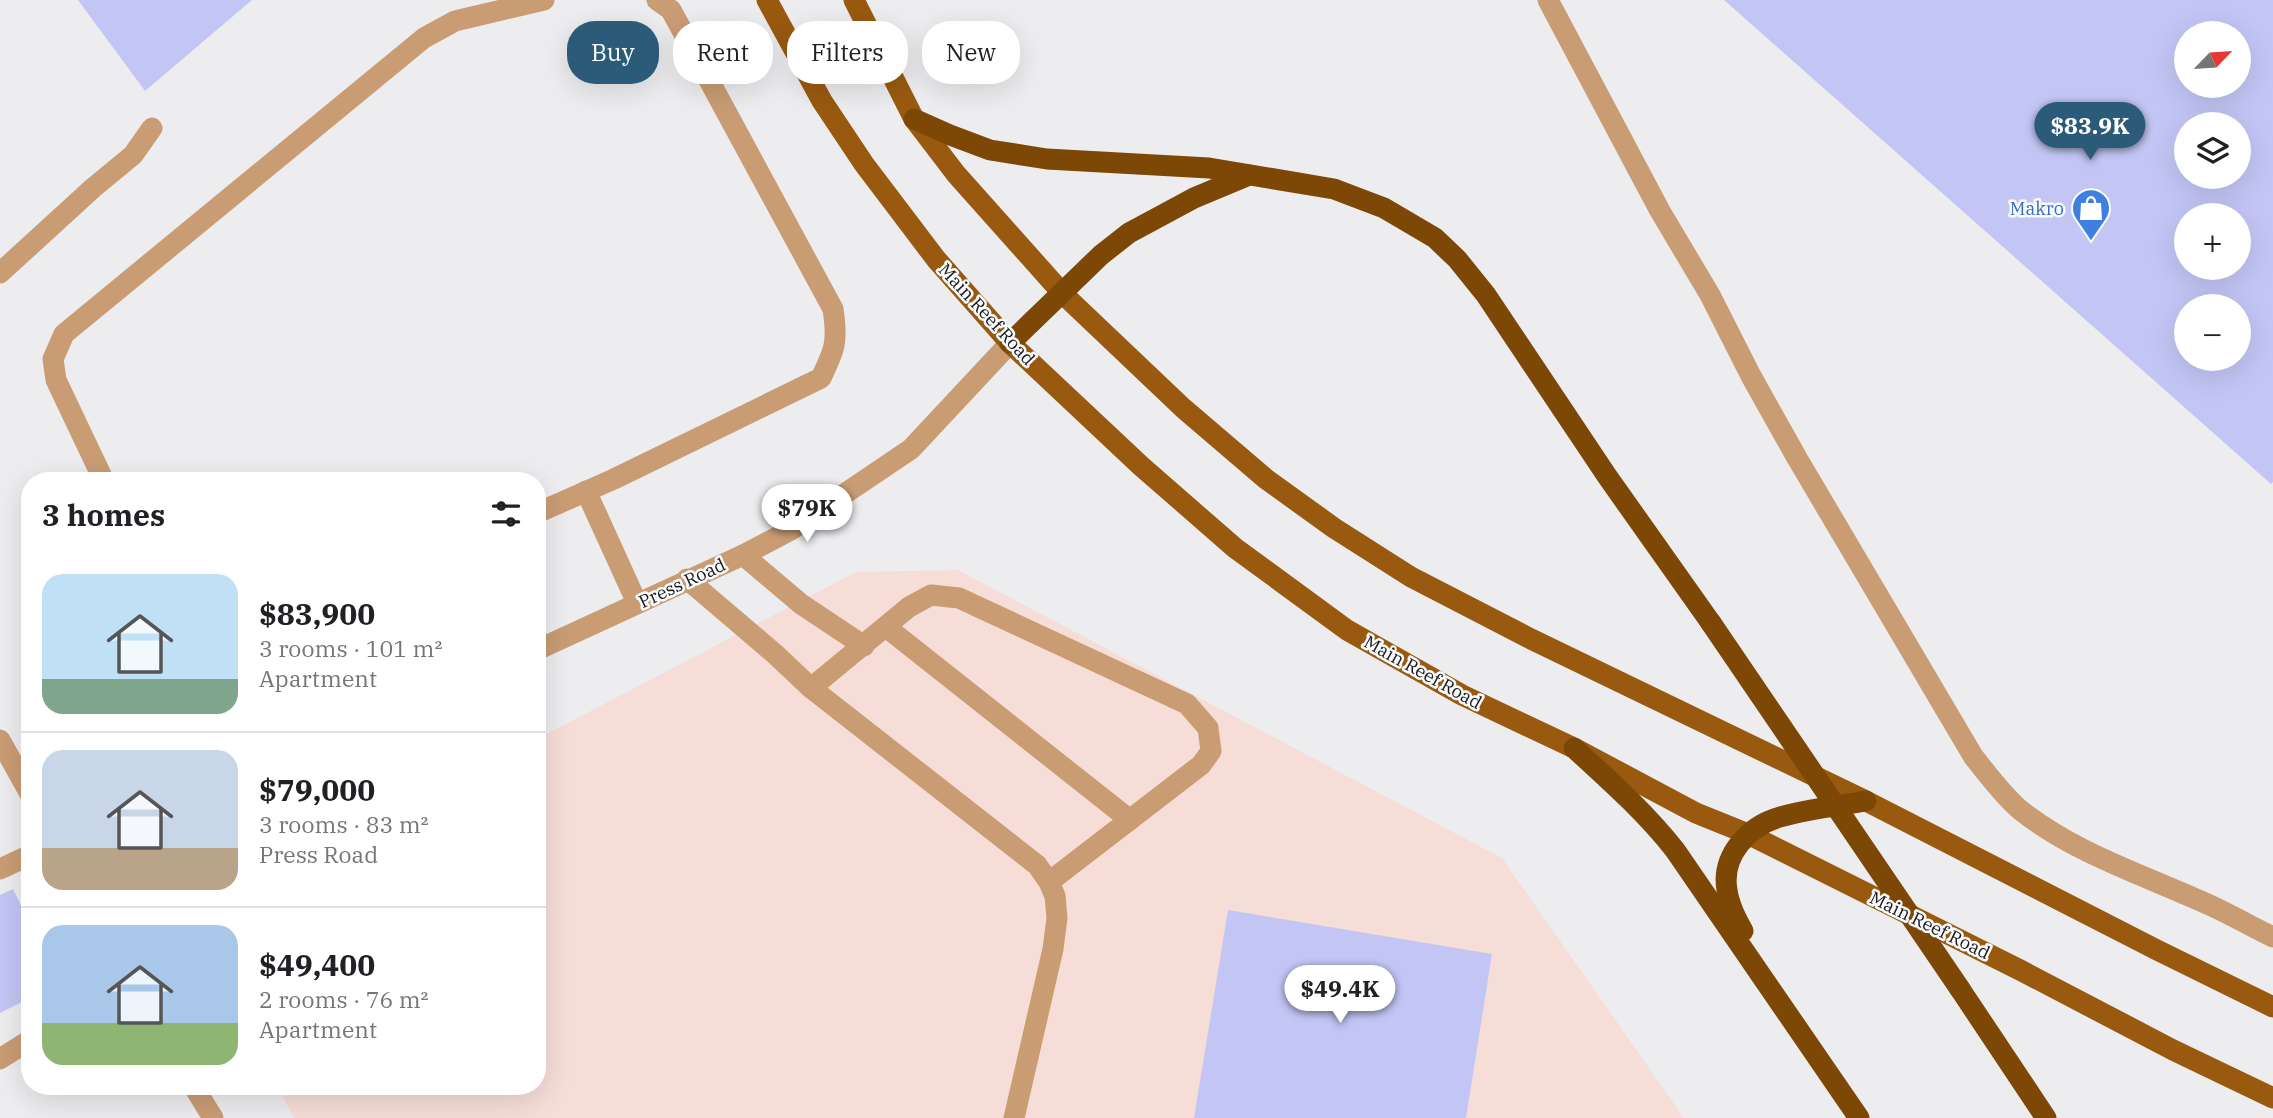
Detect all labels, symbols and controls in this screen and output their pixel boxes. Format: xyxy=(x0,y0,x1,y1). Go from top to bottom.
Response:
chip: Buy xyxy=(567,21,659,84)
chip: Rent xyxy=(673,21,773,84)
chip: Filters xyxy=(787,21,908,84)
chip: New xyxy=(922,21,1020,84)
north arrow xyxy=(2174,21,2250,98)
map controls xyxy=(2174,21,2251,371)
pin: $83.9K xyxy=(2033,102,2147,162)
text: $83.9K xyxy=(2050,110,2130,140)
button: layers xyxy=(2174,112,2251,189)
shop icon: Makro xyxy=(2070,187,2112,242)
place label: Makro xyxy=(2010,197,2064,220)
button: + xyxy=(2174,203,2251,280)
street label: Main Reef Road xyxy=(934,258,1040,370)
button: − xyxy=(2174,294,2251,371)
pin: $79K xyxy=(766,484,848,544)
text: $79K xyxy=(778,492,836,522)
text: 3 homes xyxy=(42,495,165,534)
icon: filters xyxy=(487,495,525,533)
street label: Press Road xyxy=(635,553,729,613)
text: $83,900 xyxy=(259,594,375,633)
icon: home xyxy=(98,602,182,686)
street label: Main Reef Road xyxy=(1360,630,1486,714)
text: 3 rooms · 101 m² xyxy=(259,633,442,663)
text: Apartment xyxy=(259,663,377,693)
text: $79,000 xyxy=(259,770,375,809)
icon: home xyxy=(98,778,182,862)
text: 3 rooms · 83 m² xyxy=(259,809,429,839)
text: Press Road xyxy=(259,839,378,869)
street label: Main Reef Road xyxy=(1866,886,1994,964)
text: $49,400 xyxy=(259,945,375,984)
icon: home xyxy=(98,953,182,1037)
pin: $49.4K xyxy=(1283,965,1397,1025)
text: $49.4K xyxy=(1300,973,1380,1003)
text: 2 rooms · 76 m² xyxy=(259,984,429,1014)
text: Apartment xyxy=(259,1014,377,1044)

